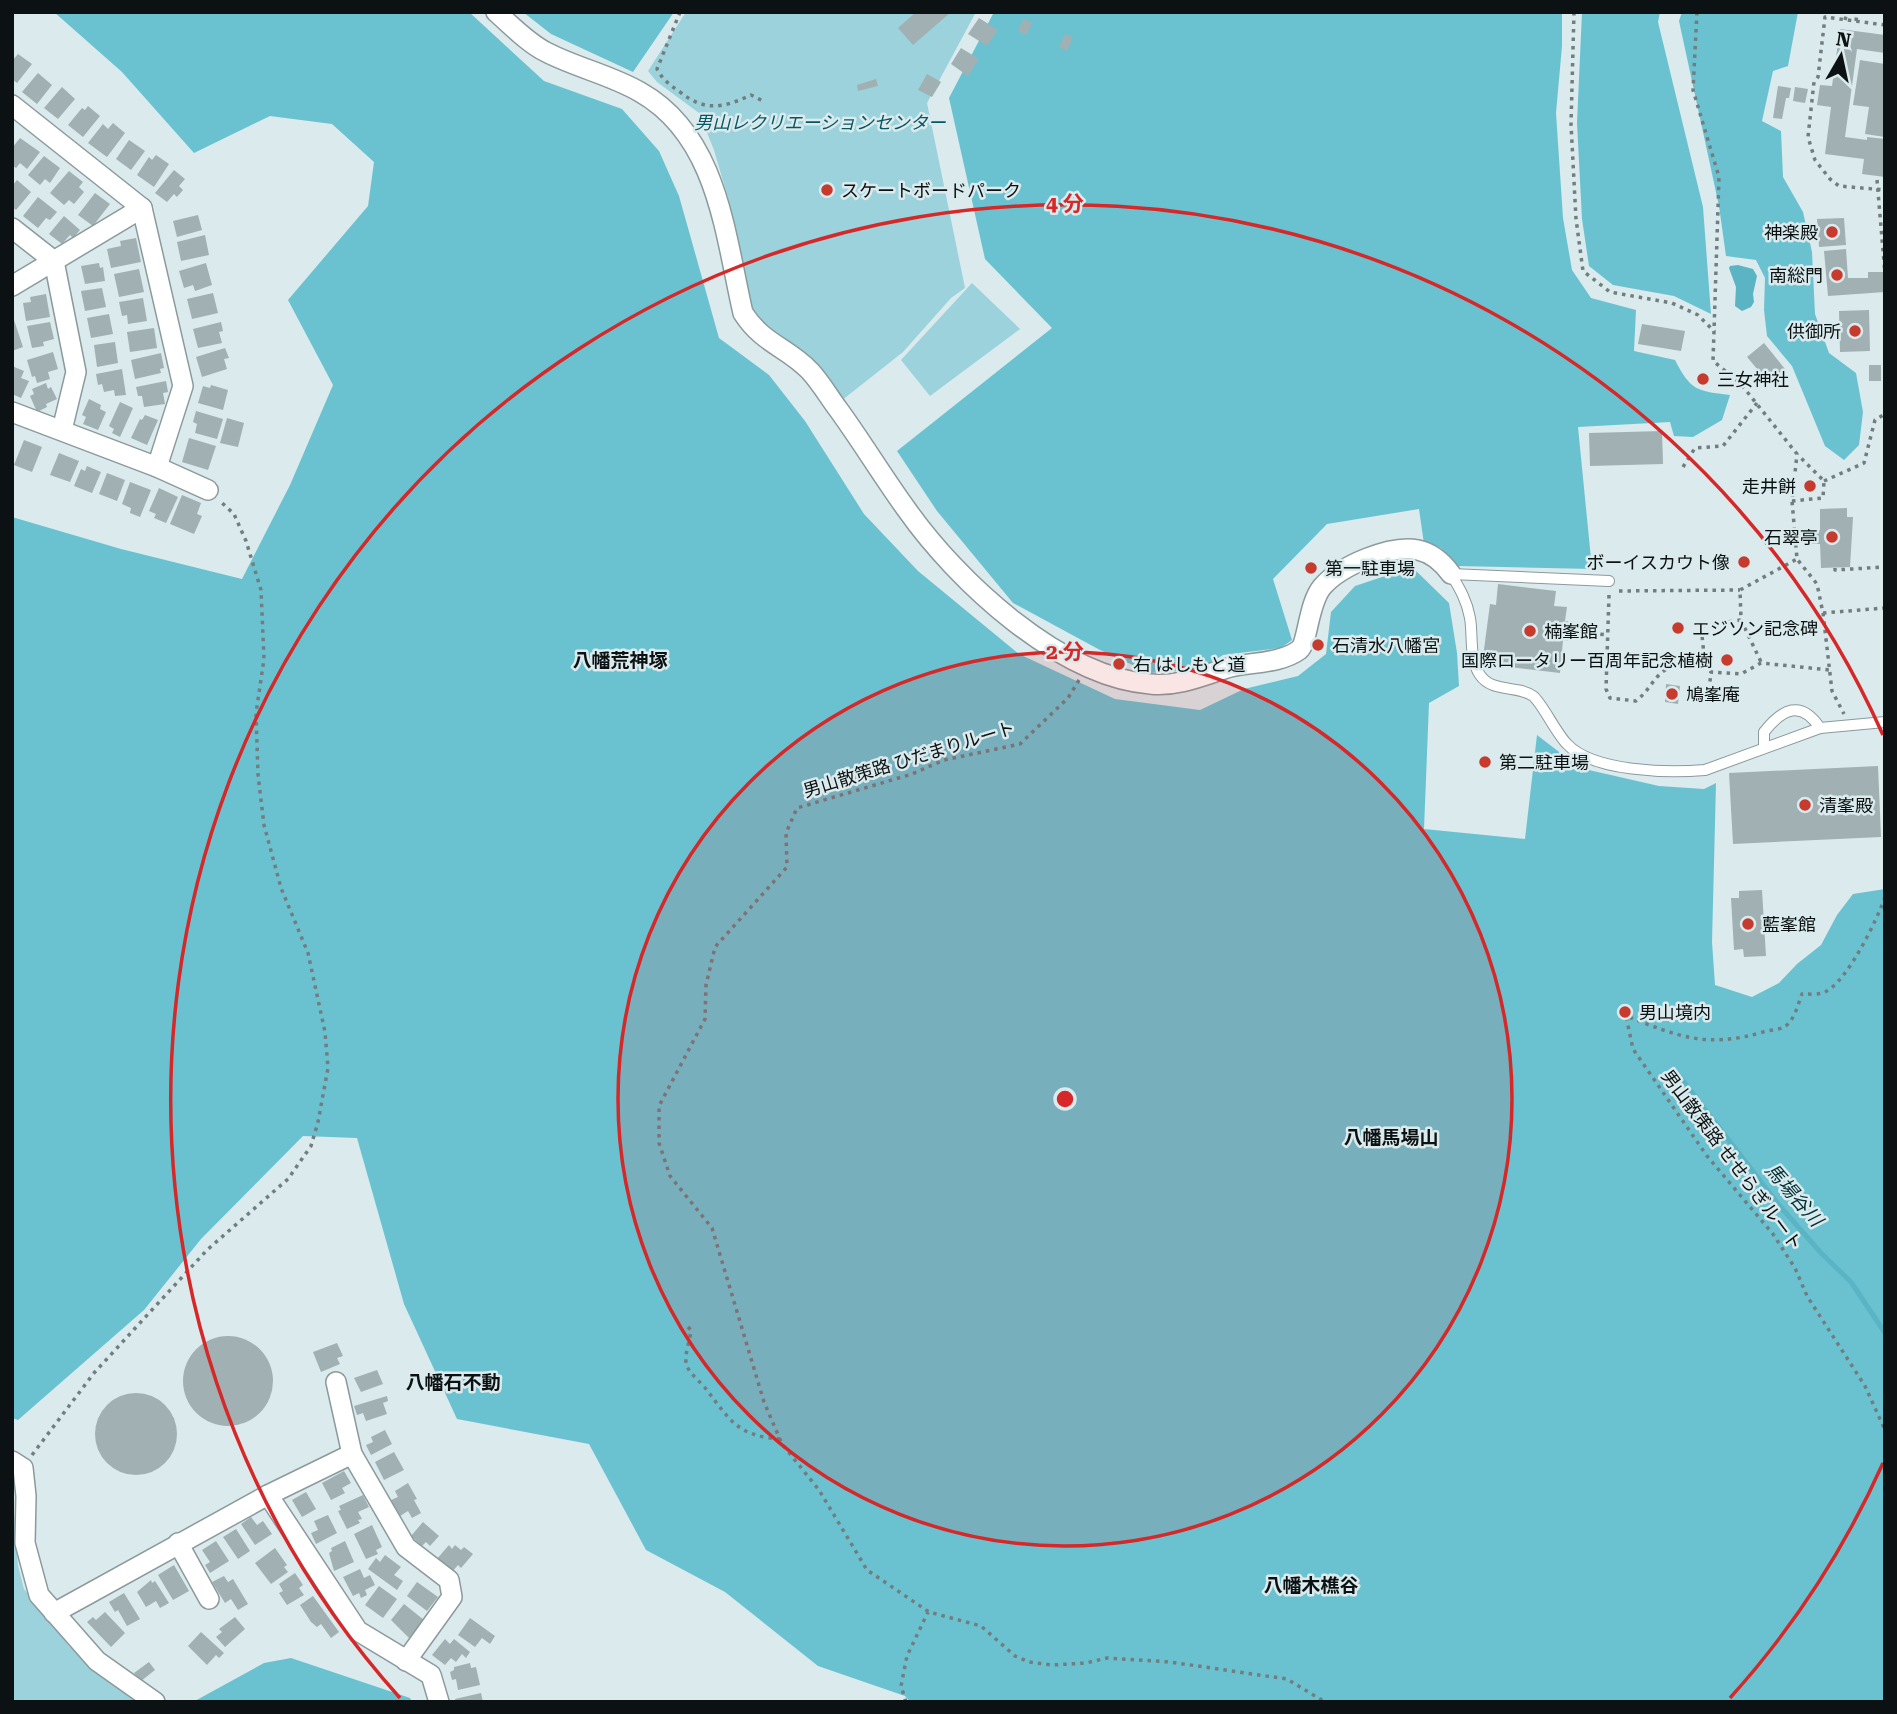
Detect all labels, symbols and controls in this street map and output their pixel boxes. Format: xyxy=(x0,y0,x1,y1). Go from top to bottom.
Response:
north arrow xyxy=(1806,21,1876,91)
text: N xyxy=(1835,27,1853,52)
park label: 男山レクリエーションセンター xyxy=(694,112,947,133)
place label: スケートボードパーク xyxy=(841,180,1021,201)
marker: スケートボードパーク xyxy=(819,182,835,198)
text: 4 分 xyxy=(1046,192,1084,216)
place label: 神楽殿 xyxy=(1764,222,1818,243)
marker: 神楽殿 xyxy=(1824,224,1840,240)
place label: 南総門 xyxy=(1769,265,1823,286)
marker: 南総門 xyxy=(1829,267,1845,283)
place label: 供御所 xyxy=(1787,321,1841,342)
marker: 供御所 xyxy=(1847,323,1863,339)
place label: 三女神社 xyxy=(1717,369,1789,390)
marker: 三女神社 xyxy=(1695,371,1711,387)
place label: 走井餅 xyxy=(1742,476,1796,497)
marker: 走井餅 xyxy=(1802,478,1818,494)
place label: 石翠亭 xyxy=(1764,527,1818,548)
marker: 石翠亭 xyxy=(1824,529,1840,545)
place label: ボーイスカウト像 xyxy=(1587,552,1730,573)
marker: ボーイスカウト像 xyxy=(1736,554,1752,570)
place label: 第一駐車場 xyxy=(1325,558,1415,579)
marker: 第一駐車場 xyxy=(1303,560,1319,576)
place label: エジソン記念碑 xyxy=(1692,618,1818,639)
marker: エジソン記念碑 xyxy=(1670,620,1686,636)
place label: 楠峯館 xyxy=(1544,621,1598,642)
marker: 楠峯館 xyxy=(1522,623,1538,639)
place label: 石清水八幡宮 xyxy=(1332,635,1440,656)
marker: 石清水八幡宮 xyxy=(1310,637,1326,653)
text: 2 分 xyxy=(1046,640,1084,664)
district label: 八幡荒神塚 xyxy=(572,649,668,672)
place label: 国際ロータリー百周年記念植樹 xyxy=(1461,650,1713,671)
marker: 国際ロータリー百周年記念植樹 xyxy=(1719,652,1735,668)
place label: 右 はしもと道 xyxy=(1133,654,1245,675)
marker: 右 はしもと道 xyxy=(1111,656,1127,672)
place label: 鳩峯庵 xyxy=(1686,684,1740,705)
marker: 鳩峯庵 xyxy=(1664,686,1680,702)
street label: 男山散策路 ひだまりルート xyxy=(801,717,1017,801)
place label: 第二駐車場 xyxy=(1499,752,1589,773)
marker: 第二駐車場 xyxy=(1477,754,1493,770)
place label: 清峯殿 xyxy=(1819,795,1873,816)
marker: 清峯殿 xyxy=(1797,797,1813,813)
place label: 藍峯館 xyxy=(1762,914,1816,935)
marker: 藍峯館 xyxy=(1740,916,1756,932)
place label: 男山境内 xyxy=(1639,1002,1711,1023)
marker: 男山境内 xyxy=(1617,1004,1633,1020)
street label: 男山散策路 せせらぎルート xyxy=(1657,1066,1807,1254)
centre of rings xyxy=(1053,1087,1077,1111)
district label: 八幡馬場山 xyxy=(1343,1126,1439,1149)
water label: 馬場谷川 xyxy=(1760,1159,1829,1233)
district label: 八幡石不動 xyxy=(405,1371,501,1394)
district label: 八幡木樵谷 xyxy=(1263,1574,1359,1597)

